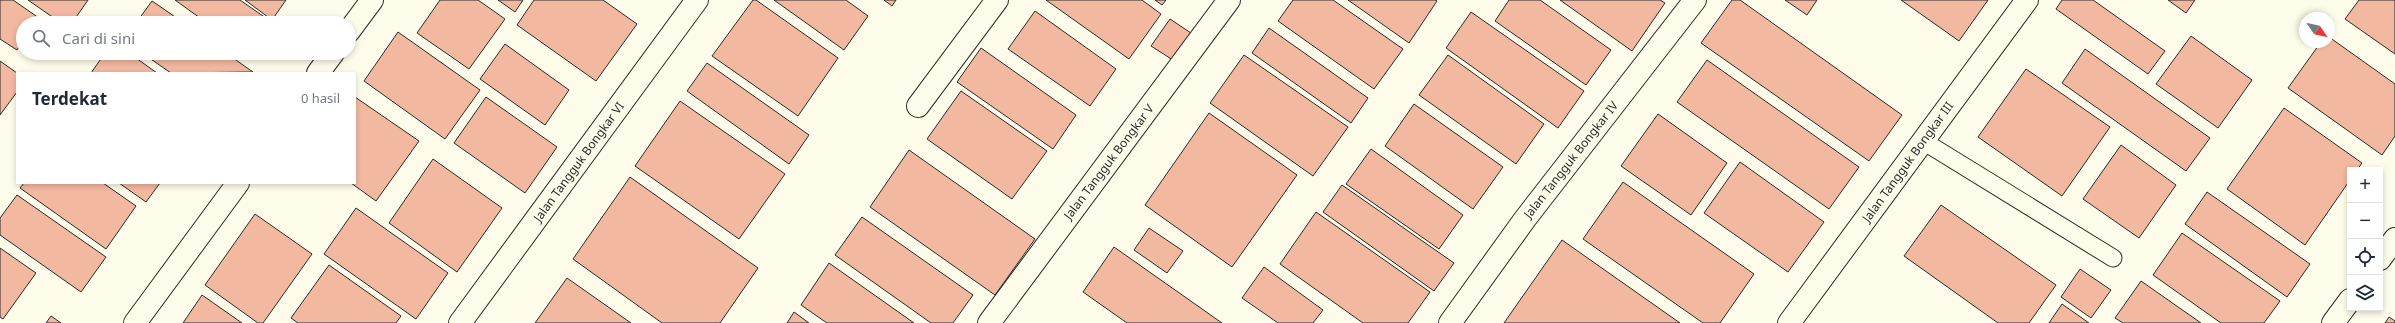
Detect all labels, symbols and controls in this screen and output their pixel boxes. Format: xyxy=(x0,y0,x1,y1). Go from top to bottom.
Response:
north arrow xyxy=(2299,12,2335,48)
search box xyxy=(16,16,356,60)
icon: search xyxy=(30,27,52,49)
text: Cari di sini xyxy=(62,28,135,48)
text: Terdekat xyxy=(32,87,107,110)
text: 0 hasil xyxy=(301,89,340,107)
street label: Jalan Tangguk Bongkar IV xyxy=(1519,97,1622,223)
street label: Jalan Tangguk Bongkar VI xyxy=(529,98,628,226)
street label: Jalan Tangguk Bongkar III xyxy=(1857,98,1957,226)
street label: Jalan Tangguk Bongkar V xyxy=(1059,100,1158,224)
map controls xyxy=(2347,167,2383,311)
button: + xyxy=(2347,167,2383,203)
button: − xyxy=(2347,203,2383,239)
button: locate xyxy=(2347,239,2383,275)
button: layers xyxy=(2347,275,2383,311)

